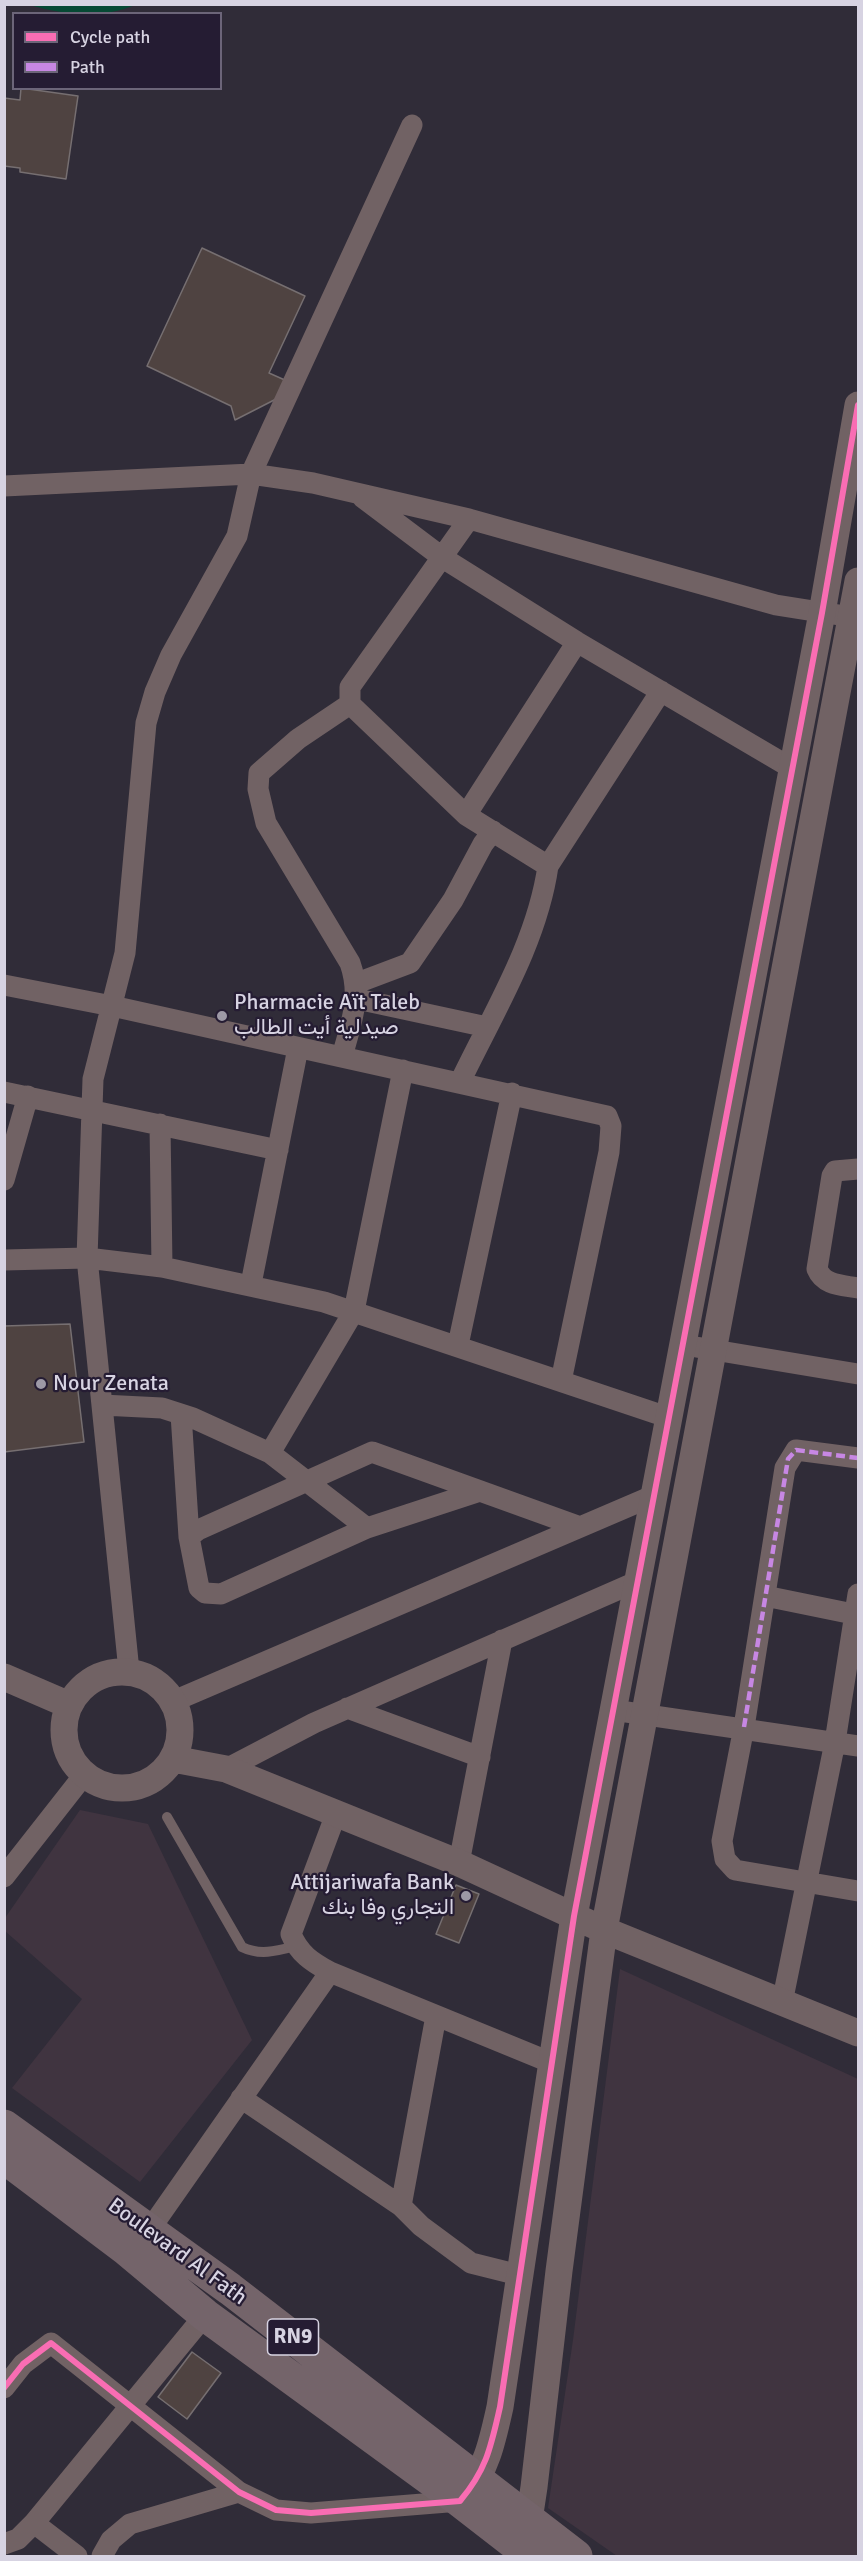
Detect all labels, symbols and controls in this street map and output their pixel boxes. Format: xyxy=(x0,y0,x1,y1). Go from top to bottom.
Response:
legend xyxy=(12,12,222,90)
text: Cycle path xyxy=(70,26,150,48)
text: Path xyxy=(70,56,105,78)
place label: Pharmacie Aït Taleb صيدلية أيت الطالب xyxy=(234,990,420,1042)
marker: Pharmacie Aït Taleb صيدلية أيت الطالب xyxy=(215,1009,229,1023)
place label: Nour Zenata xyxy=(53,1371,169,1397)
marker: Nour Zenata xyxy=(34,1377,48,1391)
place label: Attijariwafa Bank التجاري وفا بنك xyxy=(290,1870,454,1922)
marker: Attijariwafa Bank التجاري وفا بنك xyxy=(459,1889,473,1903)
street label: Boulevard Al Fath xyxy=(102,2193,252,2311)
road number: RN9 xyxy=(268,2319,318,2355)

